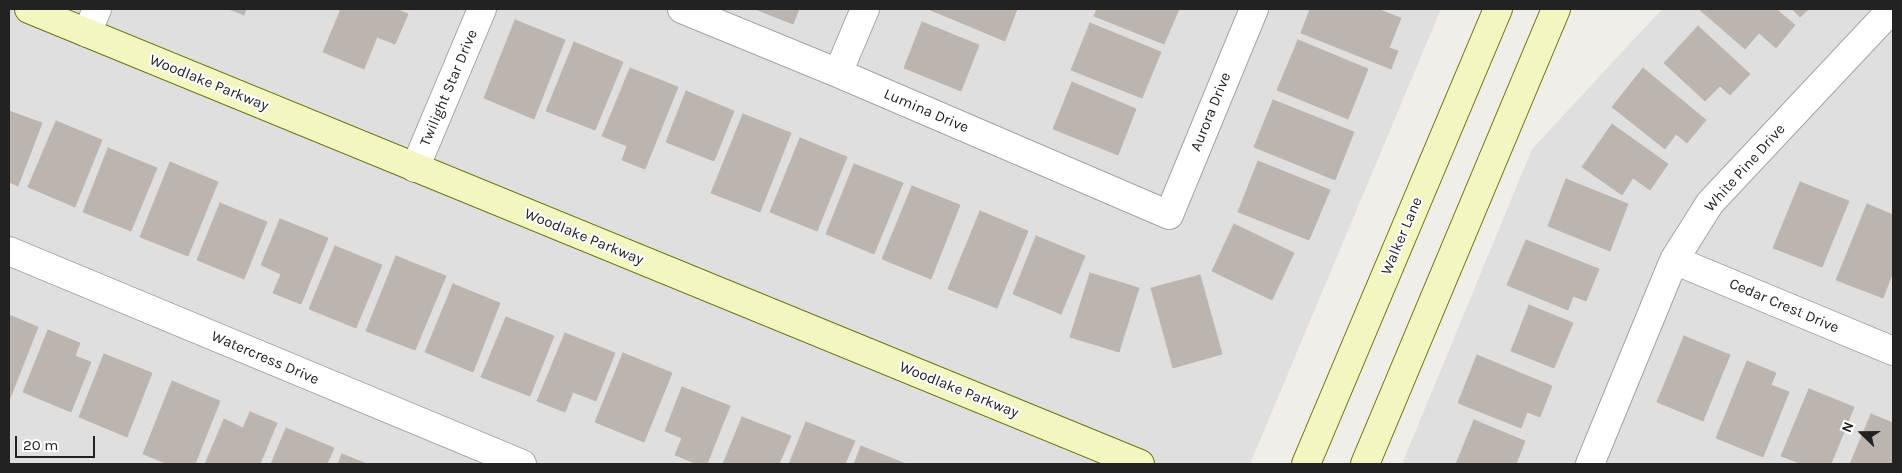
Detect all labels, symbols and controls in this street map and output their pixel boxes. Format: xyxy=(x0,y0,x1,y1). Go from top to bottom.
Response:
street label: Twilight Star Drive xyxy=(416,27,482,149)
street label: Woodlake Parkway xyxy=(147,51,271,115)
street label: Aurora Drive xyxy=(1187,70,1235,154)
street label: Lumina Drive xyxy=(881,85,971,137)
street label: White Pine Drive xyxy=(1701,120,1789,216)
street label: Walker Lane xyxy=(1378,194,1426,278)
street label: Woodlake Parkway xyxy=(522,205,646,269)
street label: Cedar Crest Drive xyxy=(1726,275,1842,337)
street label: Watercress Drive xyxy=(208,327,322,389)
street label: Woodlake Parkway xyxy=(897,358,1021,422)
north arrow xyxy=(1837,408,1887,458)
text: N xyxy=(1838,419,1857,435)
scale bar xyxy=(18,426,98,458)
text: 20 m xyxy=(23,436,58,454)

